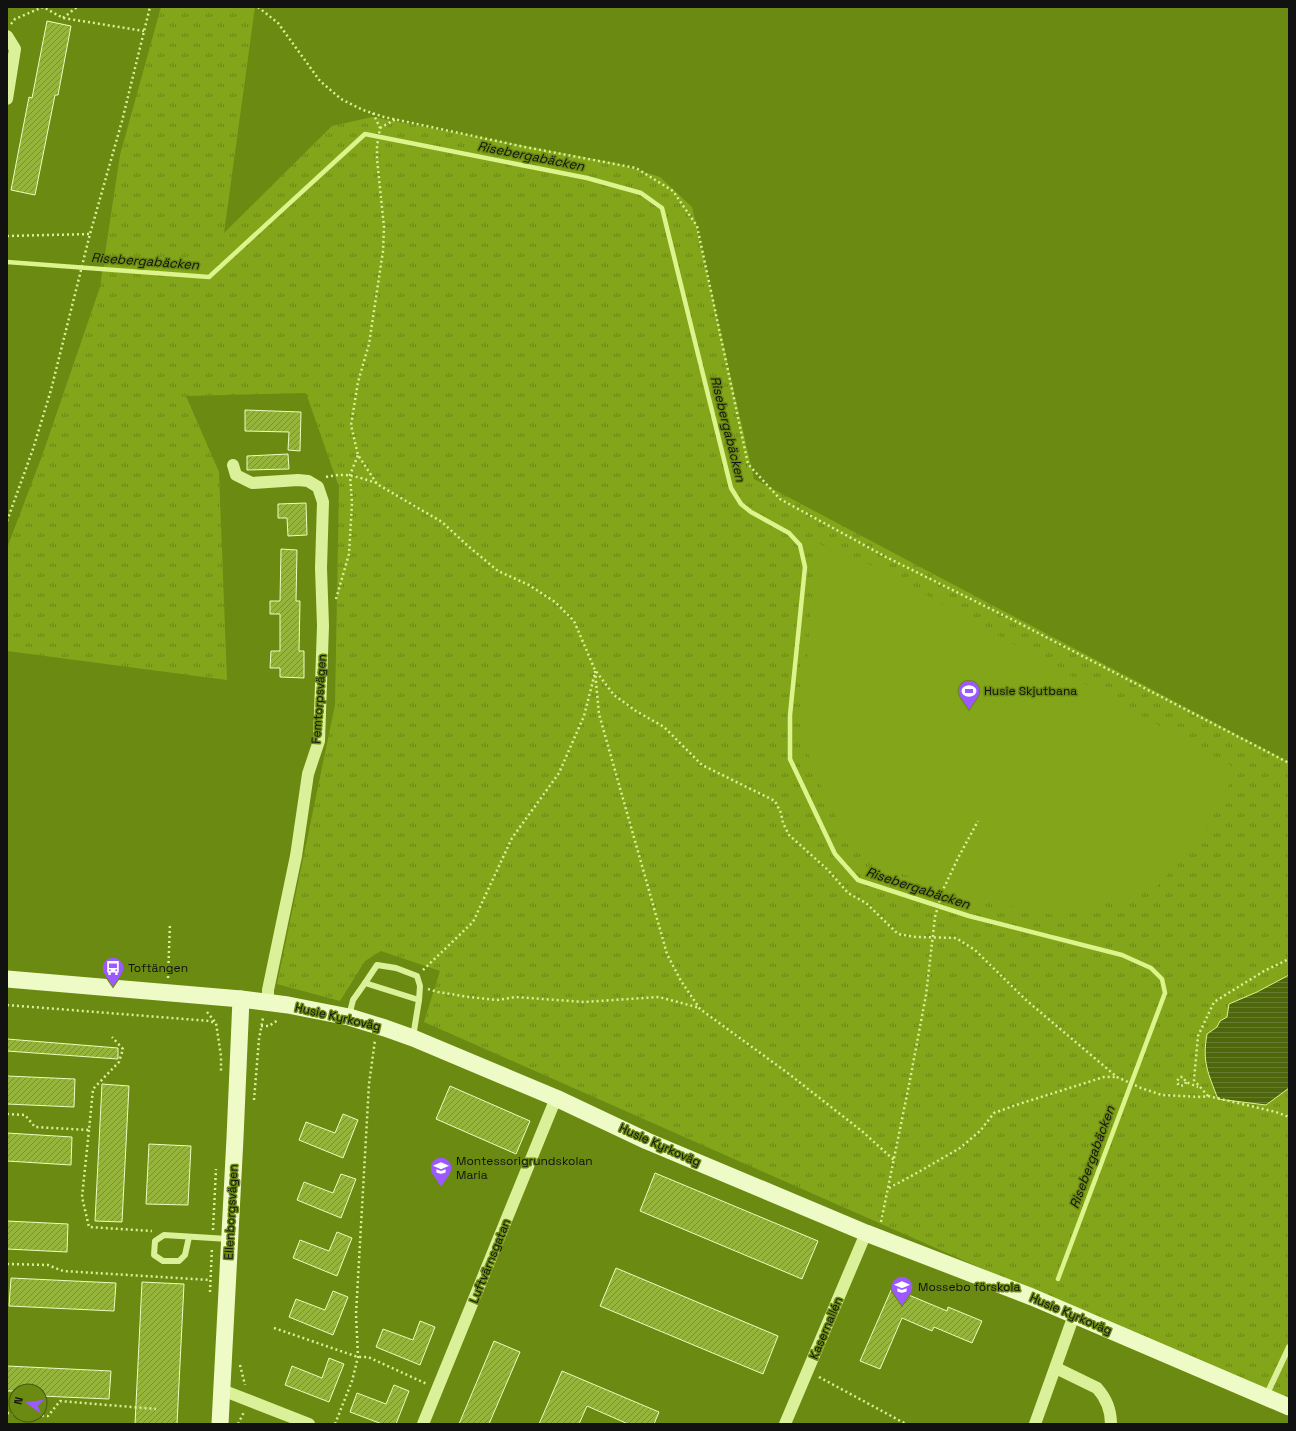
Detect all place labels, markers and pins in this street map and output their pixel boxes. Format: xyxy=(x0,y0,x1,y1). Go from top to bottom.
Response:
sports icon: Husie Skjutbana xyxy=(956,678,982,711)
place label: Husie Skjutbana xyxy=(984,683,1077,699)
bus stop icon: Toftängen xyxy=(100,955,126,988)
place label: Toftängen xyxy=(128,960,188,976)
place label: Montessorigrundskolan Maria xyxy=(456,1153,593,1183)
school or university icon: Montessorigrundskolan Maria xyxy=(428,1155,454,1188)
school or university icon: Mossebo förskola xyxy=(889,1274,915,1307)
place label: Mossebo förskola xyxy=(918,1279,1020,1295)

